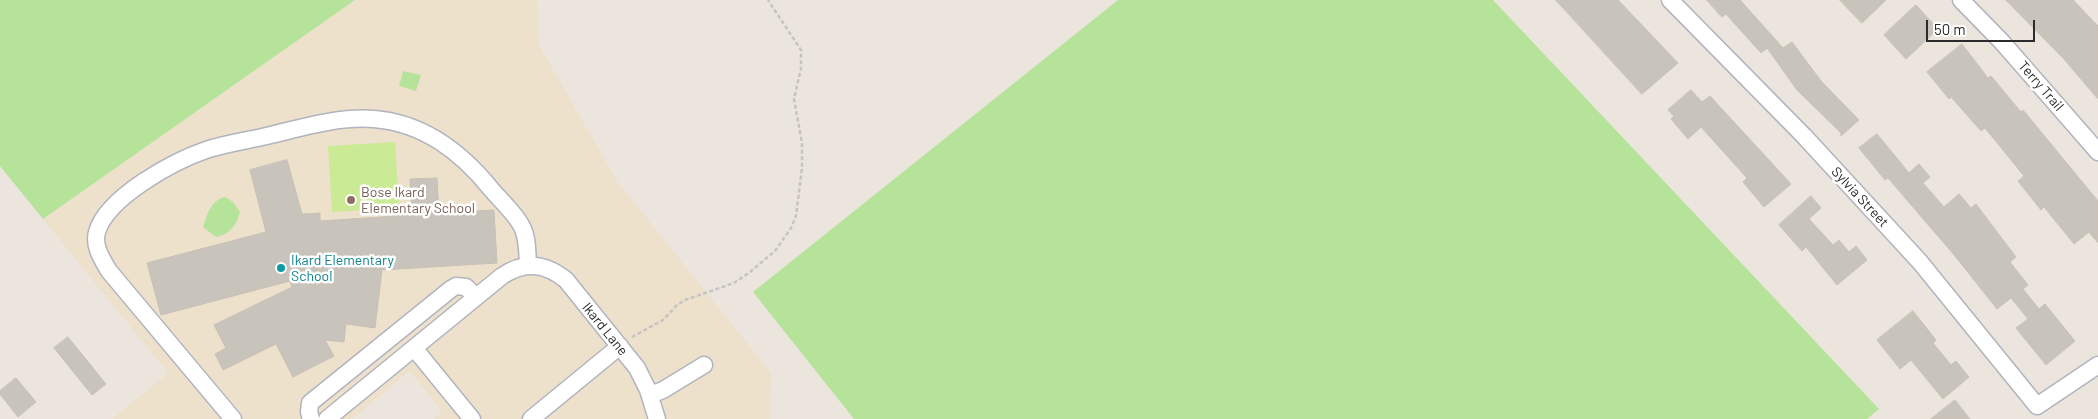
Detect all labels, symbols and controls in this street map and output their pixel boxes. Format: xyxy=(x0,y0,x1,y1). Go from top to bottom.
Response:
scale bar xyxy=(1928,10,2037,42)
text: 50 m xyxy=(1934,20,1966,38)
street label: Terry Trail xyxy=(2015,58,2067,114)
street label: Sylvia Street xyxy=(1828,163,1892,231)
place label: Bose Ikard Elementary School xyxy=(361,184,475,216)
marker: Bose Ikard Elementary School xyxy=(345,194,357,206)
place label: Ikard Elementary School xyxy=(291,252,394,284)
marker: Ikard Elementary School xyxy=(275,262,287,274)
street label: Ikard Lane xyxy=(579,299,631,359)

